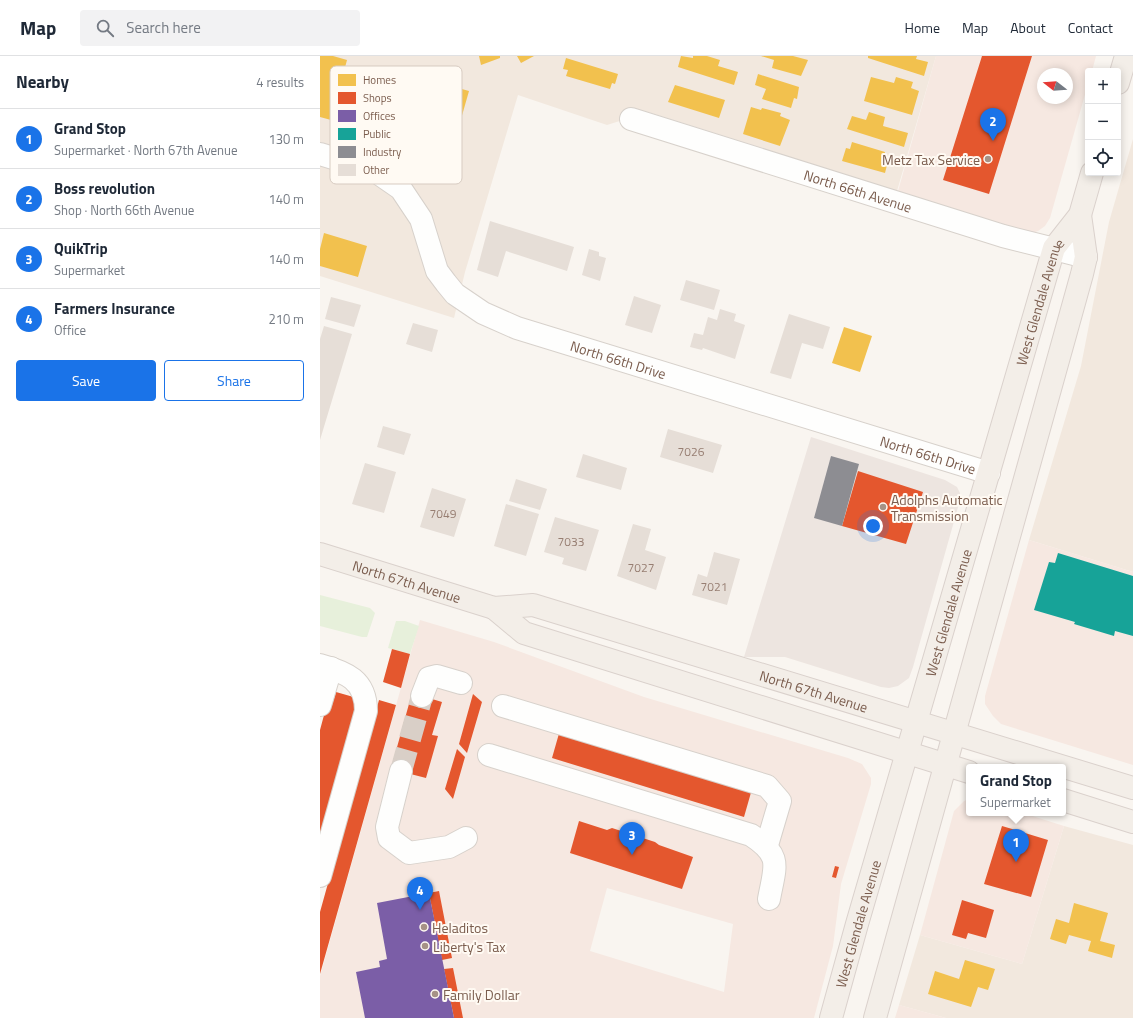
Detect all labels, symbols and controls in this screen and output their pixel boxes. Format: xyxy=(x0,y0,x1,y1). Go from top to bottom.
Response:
search box xyxy=(80,10,360,46)
text: Map xyxy=(20,13,56,42)
text: Search here xyxy=(126,16,201,39)
icon: search xyxy=(94,17,116,39)
text: Home xyxy=(905,17,940,38)
text: Map xyxy=(962,17,988,38)
text: About xyxy=(1010,17,1046,38)
text: Contact xyxy=(1068,17,1113,38)
legend xyxy=(330,66,462,184)
north arrow xyxy=(1037,68,1073,104)
map controls xyxy=(1085,68,1121,176)
button: + xyxy=(1085,68,1121,104)
text: Nearby xyxy=(16,69,69,95)
text: 4 results xyxy=(256,72,304,92)
text: Homes xyxy=(363,72,396,88)
text: Shops xyxy=(363,90,392,106)
button: − xyxy=(1085,104,1121,140)
text: Offices xyxy=(363,108,395,124)
pin: 2 xyxy=(980,108,1006,141)
text: Grand Stop xyxy=(54,117,126,140)
text: Public xyxy=(363,126,391,142)
text: 1 xyxy=(25,129,33,149)
text: 130 m xyxy=(268,129,304,149)
text: Supermarket · North 67th Avenue xyxy=(54,140,238,160)
button: locate xyxy=(1085,140,1121,176)
text: Industry xyxy=(363,144,402,160)
place label: Metz Tax Service xyxy=(882,149,980,170)
marker: Metz Tax Service xyxy=(983,154,993,164)
text: Other xyxy=(363,162,390,178)
street label: North 66th Avenue xyxy=(801,164,915,217)
text: Boss revolution xyxy=(54,177,155,200)
text: 2 xyxy=(25,189,33,209)
text: 140 m xyxy=(268,189,304,209)
text: Shop · North 66th Avenue xyxy=(54,200,194,220)
street label: West Glendale Avenue xyxy=(1010,233,1069,368)
text: QuikTrip xyxy=(54,237,108,260)
text: 3 xyxy=(25,249,33,269)
text: 140 m xyxy=(268,249,304,269)
text: Supermarket xyxy=(54,260,125,280)
text: Farmers Insurance xyxy=(54,297,175,320)
text: 4 xyxy=(25,309,33,329)
text: 210 m xyxy=(268,309,304,329)
text: Office xyxy=(54,320,86,340)
street label: North 66th Drive xyxy=(568,335,669,384)
button: Save xyxy=(16,360,156,401)
button: Share xyxy=(164,360,304,401)
street label: North 66th Drive xyxy=(878,430,979,479)
house number: 7026 xyxy=(678,442,705,461)
place label: Adolphs Automatic Transmission xyxy=(891,489,1003,526)
marker: Adolphs Automatic Transmission xyxy=(878,502,888,512)
house number: 7049 xyxy=(430,504,457,523)
your location xyxy=(863,516,883,536)
house number: 7033 xyxy=(558,532,584,551)
street label: West Glendale Avenue xyxy=(919,546,976,679)
street label: North 67th Avenue xyxy=(350,554,464,608)
house number: 7027 xyxy=(628,558,654,577)
house number: 7021 xyxy=(701,577,727,596)
street label: North 67th Avenue xyxy=(757,664,871,717)
popup xyxy=(966,764,1066,816)
text: Grand Stop xyxy=(980,769,1052,792)
text: Supermarket xyxy=(980,792,1051,812)
pin: 3 xyxy=(619,822,645,855)
pin: 1 xyxy=(1003,829,1029,862)
street label: West Glendale Avenue xyxy=(829,857,886,990)
pin: 4 xyxy=(407,877,433,910)
place label: Heladitos xyxy=(432,917,488,938)
marker: Heladitos xyxy=(419,922,429,932)
place label: Liberty's Tax xyxy=(433,936,506,957)
marker: Liberty's Tax xyxy=(420,941,430,951)
place label: Family Dollar xyxy=(443,984,520,1005)
marker: Family Dollar xyxy=(430,989,440,999)

